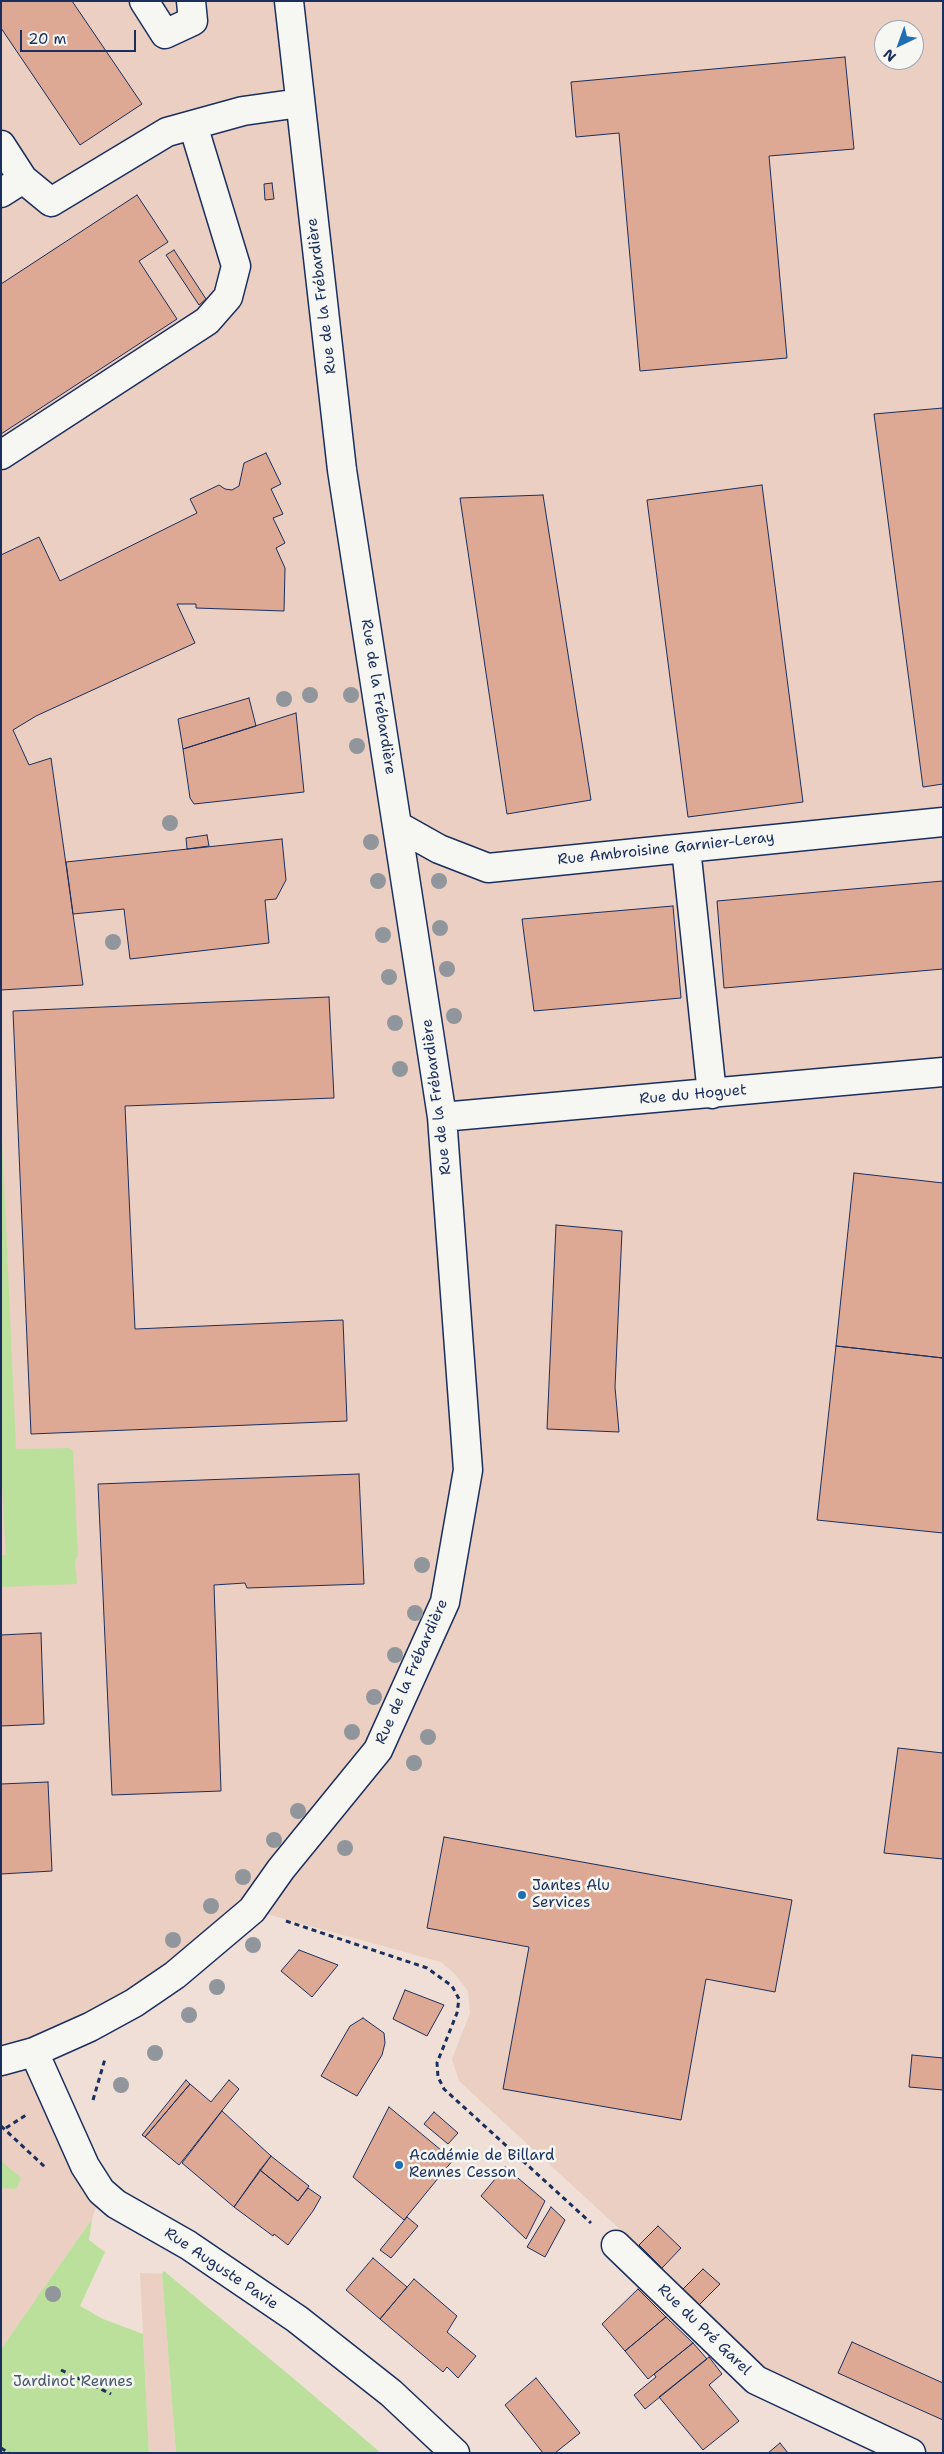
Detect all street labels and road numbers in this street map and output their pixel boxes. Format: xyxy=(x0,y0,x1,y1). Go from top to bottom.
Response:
street label: Rue de la Frébardière xyxy=(303,217,341,375)
street label: Rue de la Frébardière xyxy=(357,618,399,776)
street label: Rue Ambroisine Garnier-Leray xyxy=(557,829,775,869)
street label: Rue de la Frébardière xyxy=(418,1018,456,1176)
street label: Rue du Hoguet xyxy=(639,1081,747,1109)
street label: Rue de la Frébardière xyxy=(372,1597,452,1747)
street label: Rue Auguste Pavie xyxy=(161,2224,281,2314)
street label: Rue du Pré Garel xyxy=(653,2281,755,2379)

